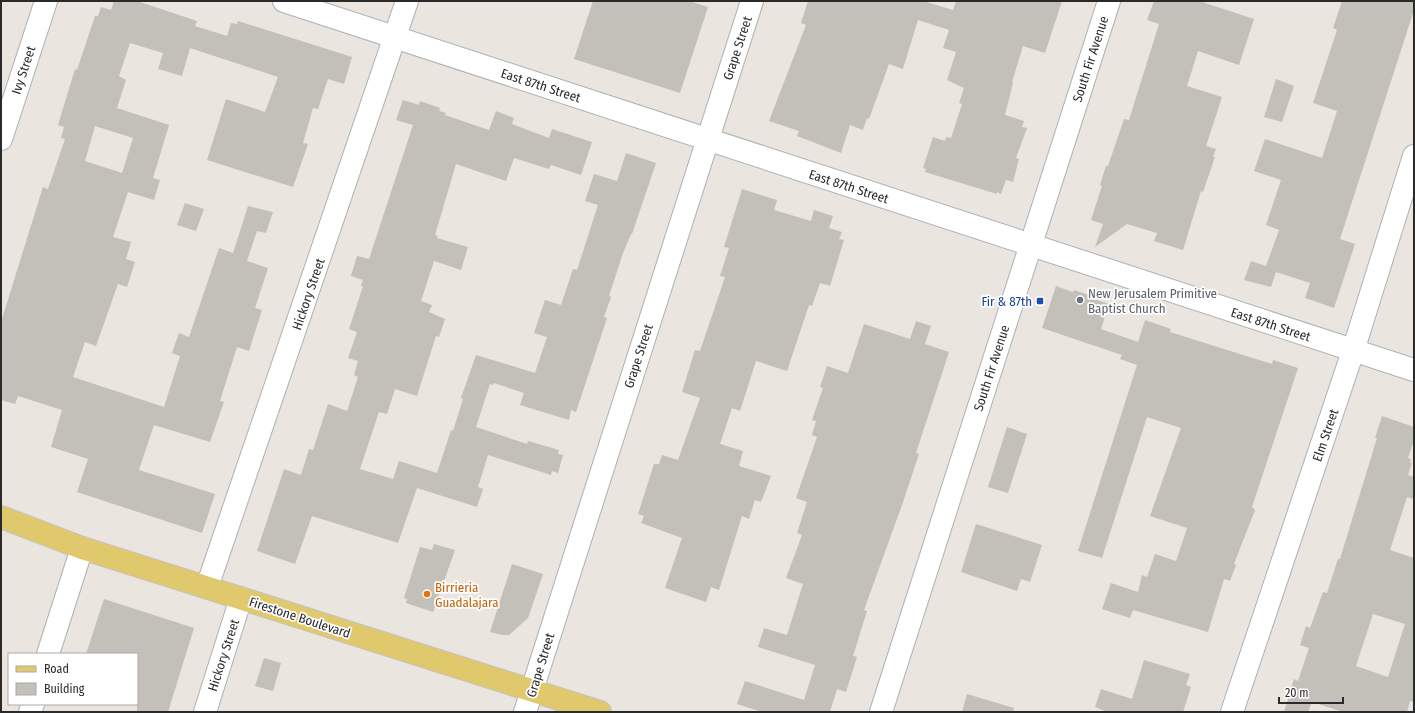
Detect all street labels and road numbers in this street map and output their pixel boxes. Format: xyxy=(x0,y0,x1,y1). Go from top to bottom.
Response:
street label: Grape Street xyxy=(720,14,755,82)
street label: South Fir Avenue xyxy=(1070,14,1111,104)
street label: Ivy Street xyxy=(9,43,39,96)
street label: East 87th Street xyxy=(499,66,583,106)
street label: East 87th Street xyxy=(807,167,891,207)
street label: Hickory Street xyxy=(289,256,328,332)
street label: East 87th Street xyxy=(1229,305,1313,345)
street label: Grape Street xyxy=(621,322,656,390)
street label: South Fir Avenue xyxy=(971,323,1012,413)
street label: Elm Street xyxy=(1310,406,1342,463)
street label: Firestone Boulevard xyxy=(247,594,352,641)
street label: Hickory Street xyxy=(205,617,242,693)
street label: Grape Street xyxy=(524,631,558,699)

